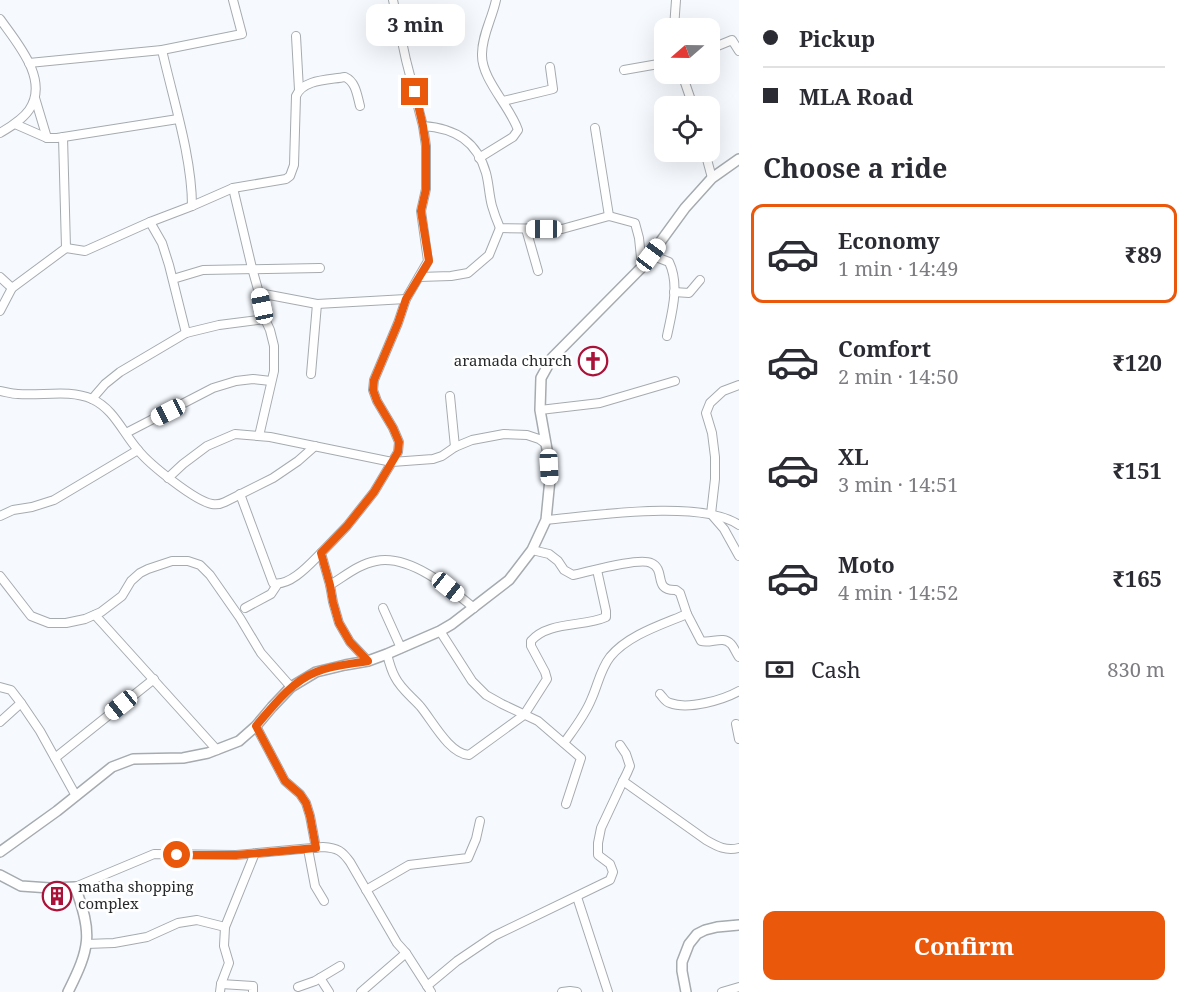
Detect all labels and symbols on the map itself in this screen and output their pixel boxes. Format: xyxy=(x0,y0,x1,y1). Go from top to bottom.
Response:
callout: 3 min xyxy=(366,5,464,47)
north arrow xyxy=(654,18,720,84)
route end xyxy=(401,78,428,105)
car xyxy=(526,220,562,238)
car xyxy=(633,235,669,275)
car xyxy=(249,287,275,325)
church icon: aramada church xyxy=(577,345,609,377)
place label: aramada church xyxy=(454,350,572,370)
car xyxy=(148,396,188,428)
car xyxy=(539,449,559,485)
car xyxy=(428,569,468,605)
car xyxy=(101,687,141,723)
route start xyxy=(163,841,190,868)
place label: matha shopping complex xyxy=(78,876,194,913)
building icon: matha shopping complex xyxy=(41,880,73,912)

